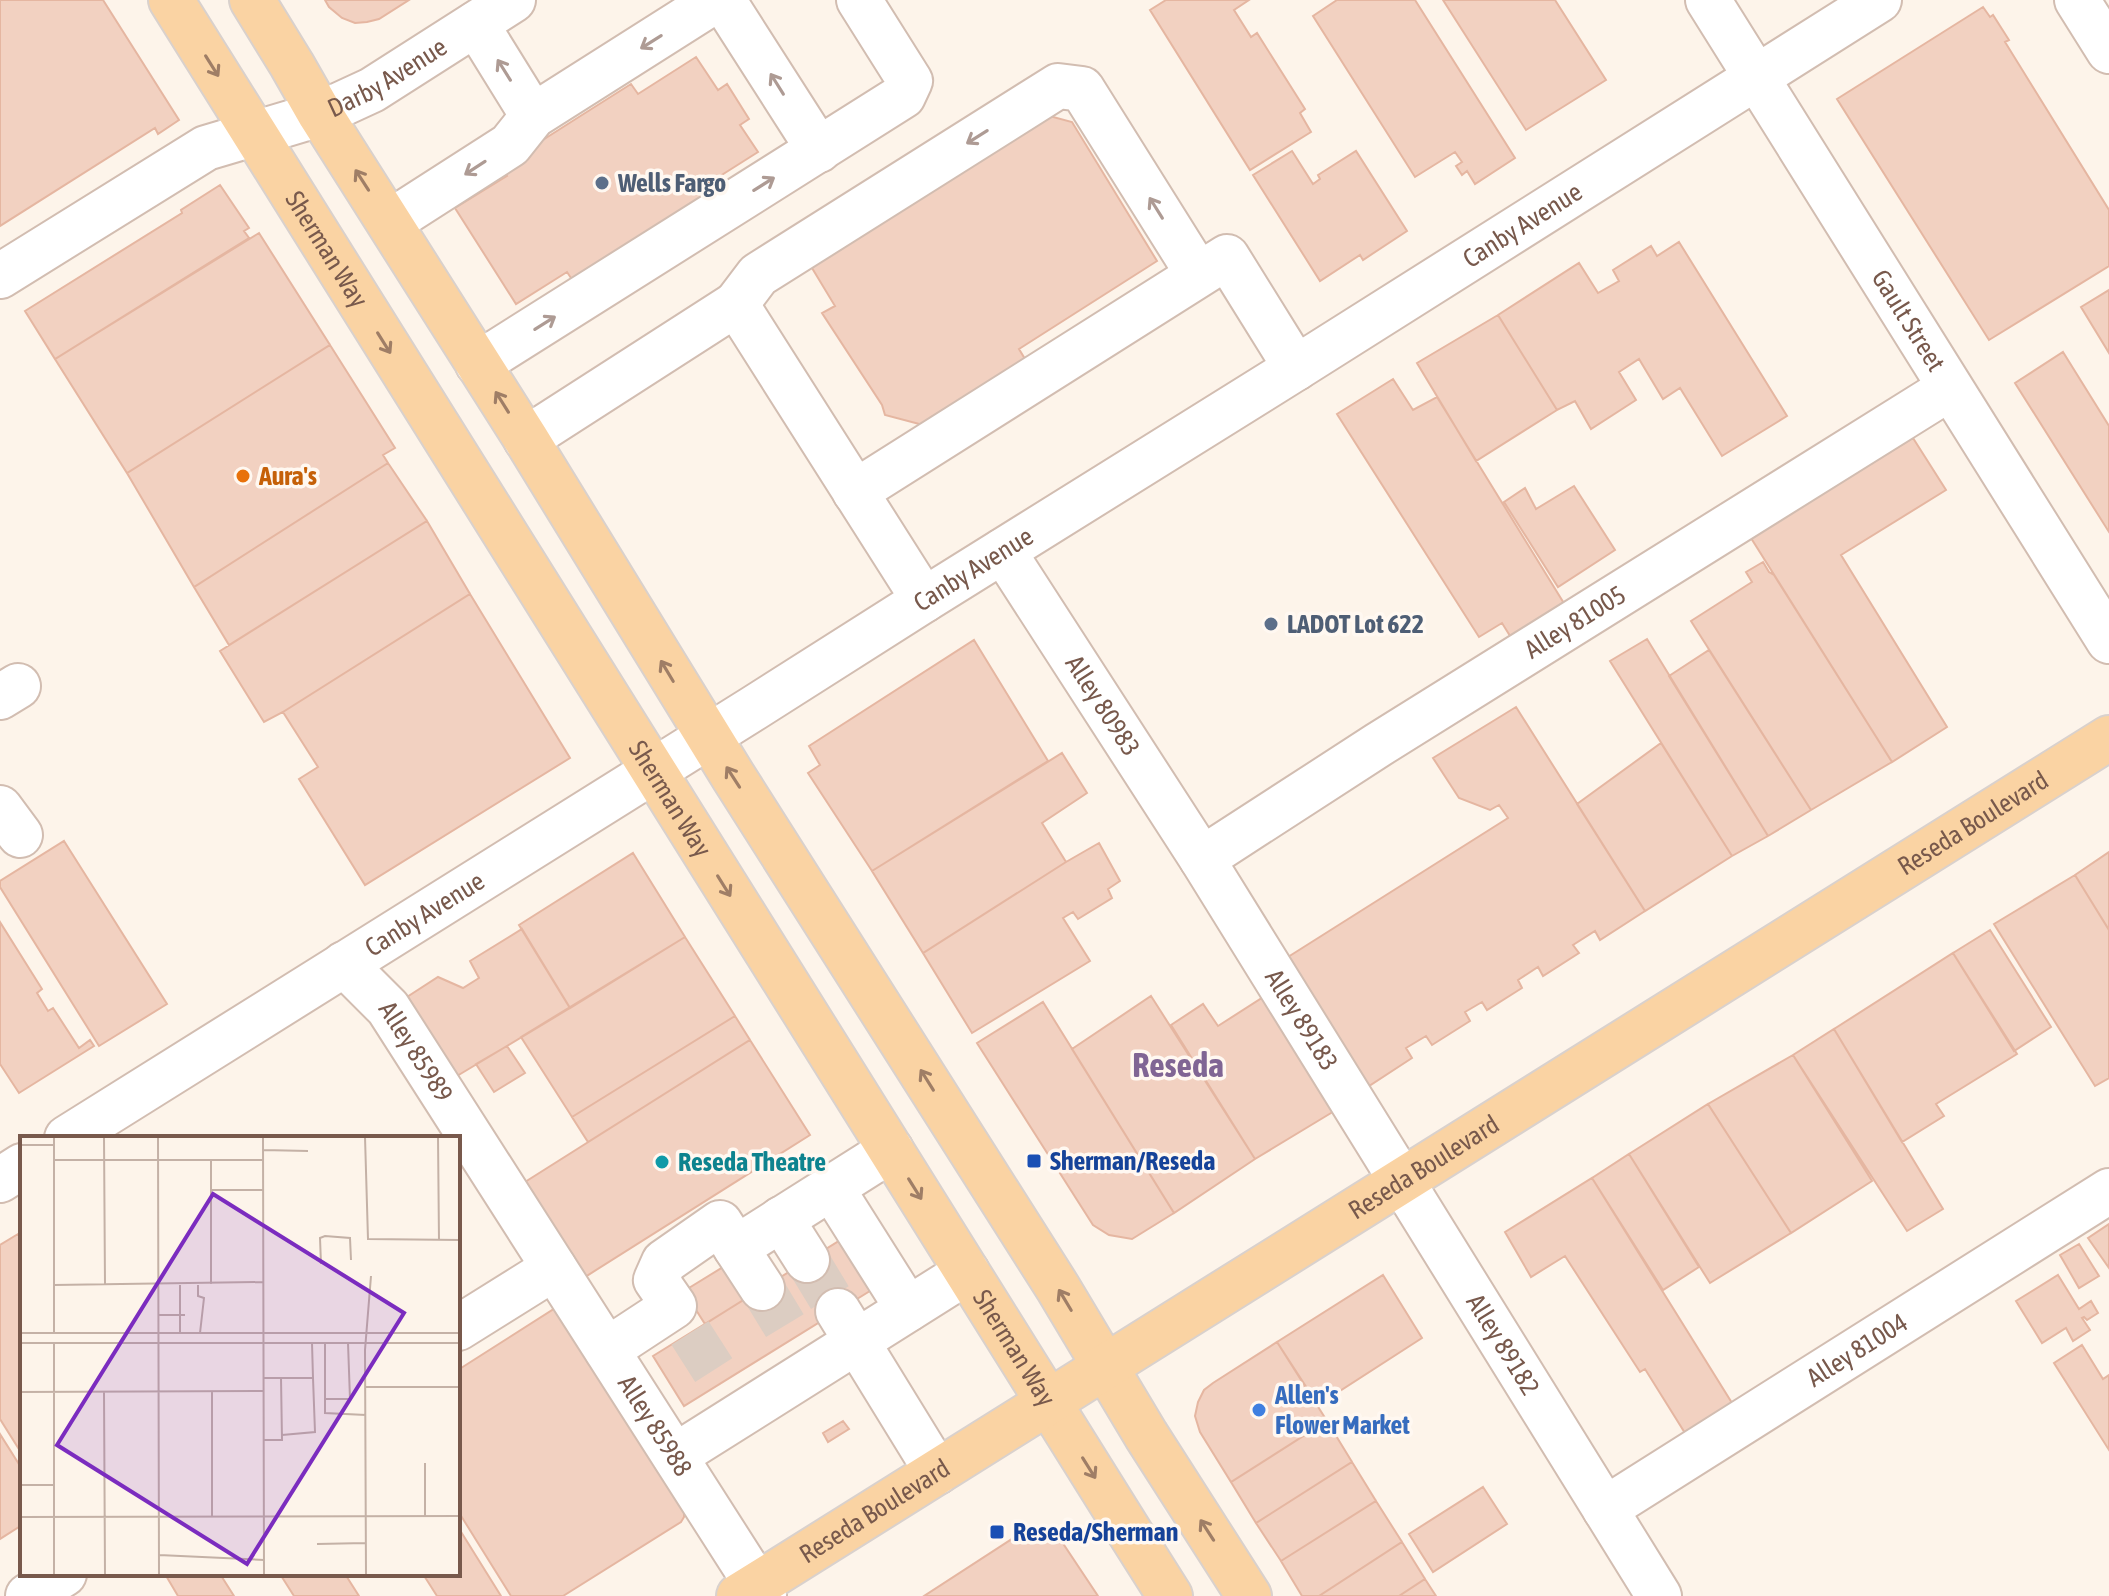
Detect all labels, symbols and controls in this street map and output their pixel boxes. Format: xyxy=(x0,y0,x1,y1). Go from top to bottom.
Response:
street label: Darby Avenue xyxy=(323,31,452,123)
one-way arrow xyxy=(640,33,662,50)
one-way arrow xyxy=(204,54,220,77)
one-way arrow xyxy=(496,59,512,82)
one-way arrow xyxy=(768,73,784,96)
one-way arrow xyxy=(966,130,989,146)
one-way arrow xyxy=(465,159,487,176)
place label: Wells Fargo xyxy=(617,168,726,198)
one-way arrow xyxy=(354,169,370,191)
marker: Wells Fargo xyxy=(593,174,611,192)
one-way arrow xyxy=(753,175,775,192)
street label: Canby Avenue xyxy=(1457,176,1587,274)
street label: Sherman Way xyxy=(279,186,374,313)
one-way arrow xyxy=(1148,197,1164,220)
street label: Gault Street xyxy=(1866,264,1951,377)
one-way arrow xyxy=(533,314,555,331)
one-way arrow xyxy=(377,331,393,354)
one-way arrow xyxy=(494,391,510,413)
place label: Aura's xyxy=(258,461,317,491)
marker: Aura's xyxy=(234,467,252,485)
street label: Canby Avenue xyxy=(908,521,1038,618)
street label: Alley 81005 xyxy=(1519,579,1631,665)
place label: LADOT Lot 622 xyxy=(1287,609,1424,639)
marker: LADOT Lot 622 xyxy=(1262,615,1280,633)
street label: Alley 80983 xyxy=(1060,650,1146,761)
one-way arrow xyxy=(659,660,675,683)
street label: Sherman Way xyxy=(623,735,718,862)
street label: Reseda Boulevard xyxy=(1892,765,2054,881)
one-way arrow xyxy=(725,766,741,789)
street label: Canby Avenue xyxy=(360,866,490,963)
one-way arrow xyxy=(715,874,732,896)
street label: Alley 89183 xyxy=(1259,964,1344,1076)
street label: Alley 85989 xyxy=(373,996,459,1107)
district label: Reseda xyxy=(1132,1045,1224,1084)
one-way arrow xyxy=(918,1069,935,1091)
street label: Reseda Boulevard xyxy=(1343,1109,1504,1225)
inset map xyxy=(20,1136,460,1576)
place label: Sherman/Reseda xyxy=(1050,1146,1215,1176)
place label: Reseda Theatre xyxy=(678,1147,826,1177)
marker: Sherman/Reseda xyxy=(1025,1152,1043,1170)
marker: Reseda Theatre xyxy=(653,1153,671,1171)
one-way arrow xyxy=(908,1177,924,1200)
street label: Sherman Way xyxy=(967,1284,1062,1412)
street label: Alley 89182 xyxy=(1460,1288,1546,1401)
one-way arrow xyxy=(1057,1289,1073,1312)
street label: Alley 81004 xyxy=(1801,1307,1913,1393)
street label: Alley 85988 xyxy=(612,1370,698,1481)
place label: Allen's Flower Market xyxy=(1274,1380,1410,1440)
marker: Allen's Flower Market xyxy=(1250,1401,1268,1419)
street label: Reseda Boulevard xyxy=(794,1453,955,1569)
one-way arrow xyxy=(1081,1456,1097,1479)
place label: Reseda/Sherman xyxy=(1013,1517,1178,1547)
one-way arrow xyxy=(1198,1520,1215,1542)
marker: Reseda/Sherman xyxy=(988,1523,1006,1541)

